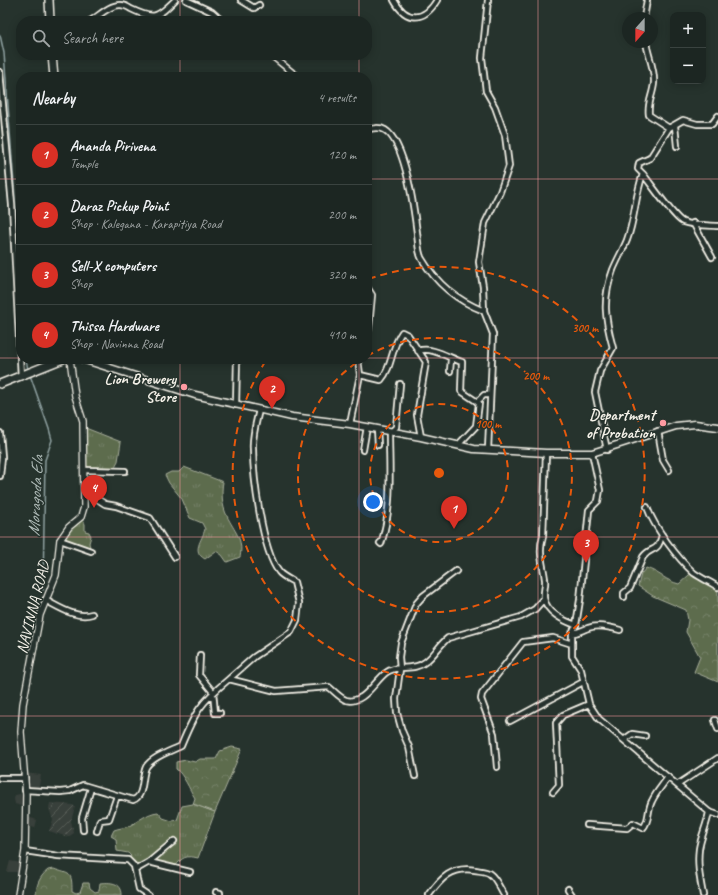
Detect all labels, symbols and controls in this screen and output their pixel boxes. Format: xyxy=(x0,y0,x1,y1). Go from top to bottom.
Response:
north arrow xyxy=(622,12,658,48)
map controls xyxy=(670,12,706,84)
button: + xyxy=(670,12,706,48)
search box xyxy=(16,16,372,60)
icon: search xyxy=(30,27,52,49)
text: Search here xyxy=(62,29,123,48)
button: − xyxy=(670,48,706,84)
text: Nearby xyxy=(32,88,75,109)
text: 4 results xyxy=(318,90,356,106)
text: Ananda Pirivena xyxy=(70,137,155,156)
text: 1 xyxy=(42,147,48,163)
text: 120 m xyxy=(328,147,356,163)
text: Temple xyxy=(70,156,98,172)
text: Daraz Pickup Point xyxy=(70,197,169,216)
text: 2 xyxy=(42,207,48,223)
text: 200 m xyxy=(328,207,356,223)
text: Shop · Kalegana - Karapitiya Road xyxy=(70,216,222,232)
text: Sell-X computers xyxy=(70,257,156,276)
text: 3 xyxy=(42,267,48,283)
text: 320 m xyxy=(328,267,356,283)
text: Shop xyxy=(70,276,92,292)
text: Thissa Hardware xyxy=(70,317,159,336)
text: 300 m xyxy=(572,320,599,336)
text: 4 xyxy=(42,327,48,343)
text: 410 m xyxy=(328,327,356,343)
text: Shop · Navinna Road xyxy=(70,336,163,352)
text: 200 m xyxy=(523,368,550,384)
place label: Lion Brewery Store xyxy=(105,369,178,407)
pin: 2 xyxy=(259,376,285,409)
marker: Lion Brewery Store xyxy=(179,382,189,392)
place label: Department of Probation xyxy=(586,405,658,443)
text: 100 m xyxy=(475,416,502,432)
marker: Department of Probation xyxy=(658,418,668,428)
water label: Moragoda Ela xyxy=(23,453,48,537)
centre of rings xyxy=(432,466,446,480)
pin: 4 xyxy=(81,475,107,508)
your location xyxy=(363,492,383,512)
pin: 1 xyxy=(441,496,467,529)
pin: 3 xyxy=(573,530,599,563)
street label: NAVINNA ROAD xyxy=(12,557,55,656)

